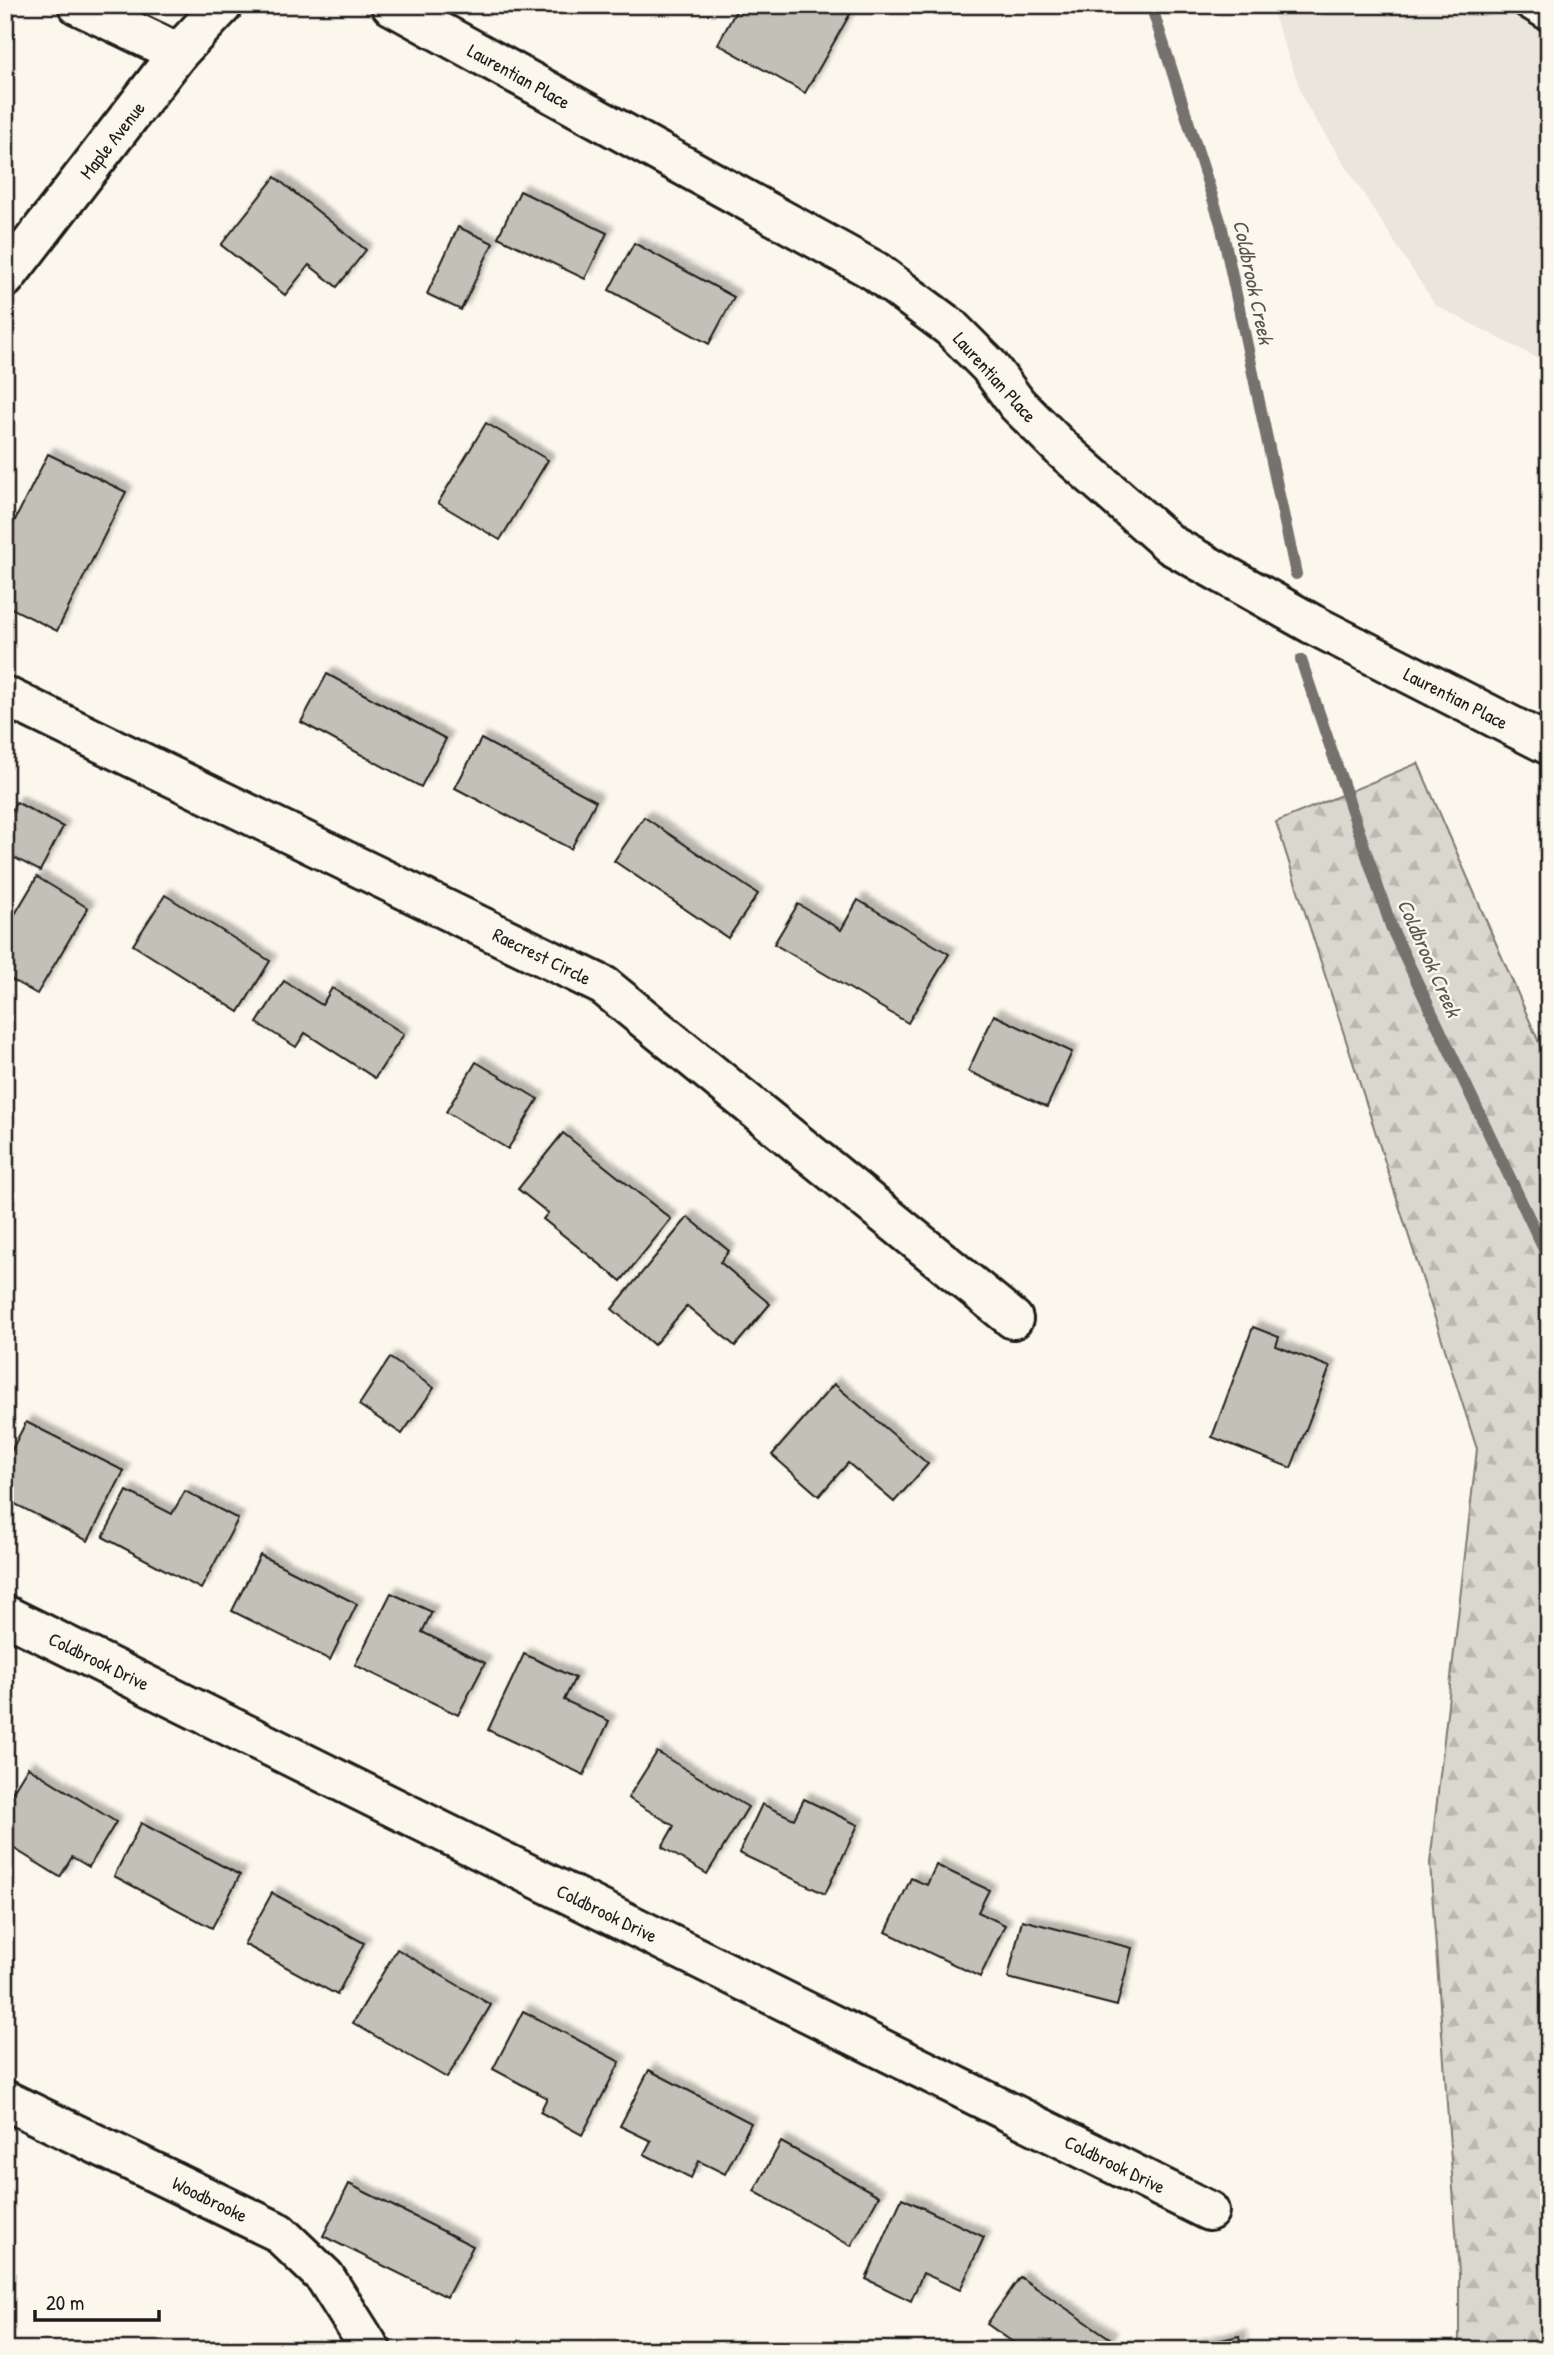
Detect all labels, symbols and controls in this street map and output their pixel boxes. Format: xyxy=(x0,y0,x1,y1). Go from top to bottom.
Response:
street label: Laurentian Place xyxy=(463,37,575,115)
street label: Maple Avenue xyxy=(73,95,151,184)
water label: Coldbrook Creek xyxy=(1226,217,1281,349)
street label: Laurentian Place xyxy=(947,326,1043,428)
street label: Laurentian Place xyxy=(1400,661,1513,736)
water label: Coldbrook Creek xyxy=(1391,894,1469,1023)
street label: Raecrest Circle xyxy=(489,921,596,991)
street label: Coldbrook Drive xyxy=(44,1625,154,1697)
street label: Coldbrook Drive xyxy=(552,1877,662,1949)
street label: Coldbrook Drive xyxy=(1060,2128,1170,2200)
street label: Woodbrooke xyxy=(168,2170,252,2228)
scale bar xyxy=(35,2278,159,2322)
text: 20 m xyxy=(46,2288,84,2317)

